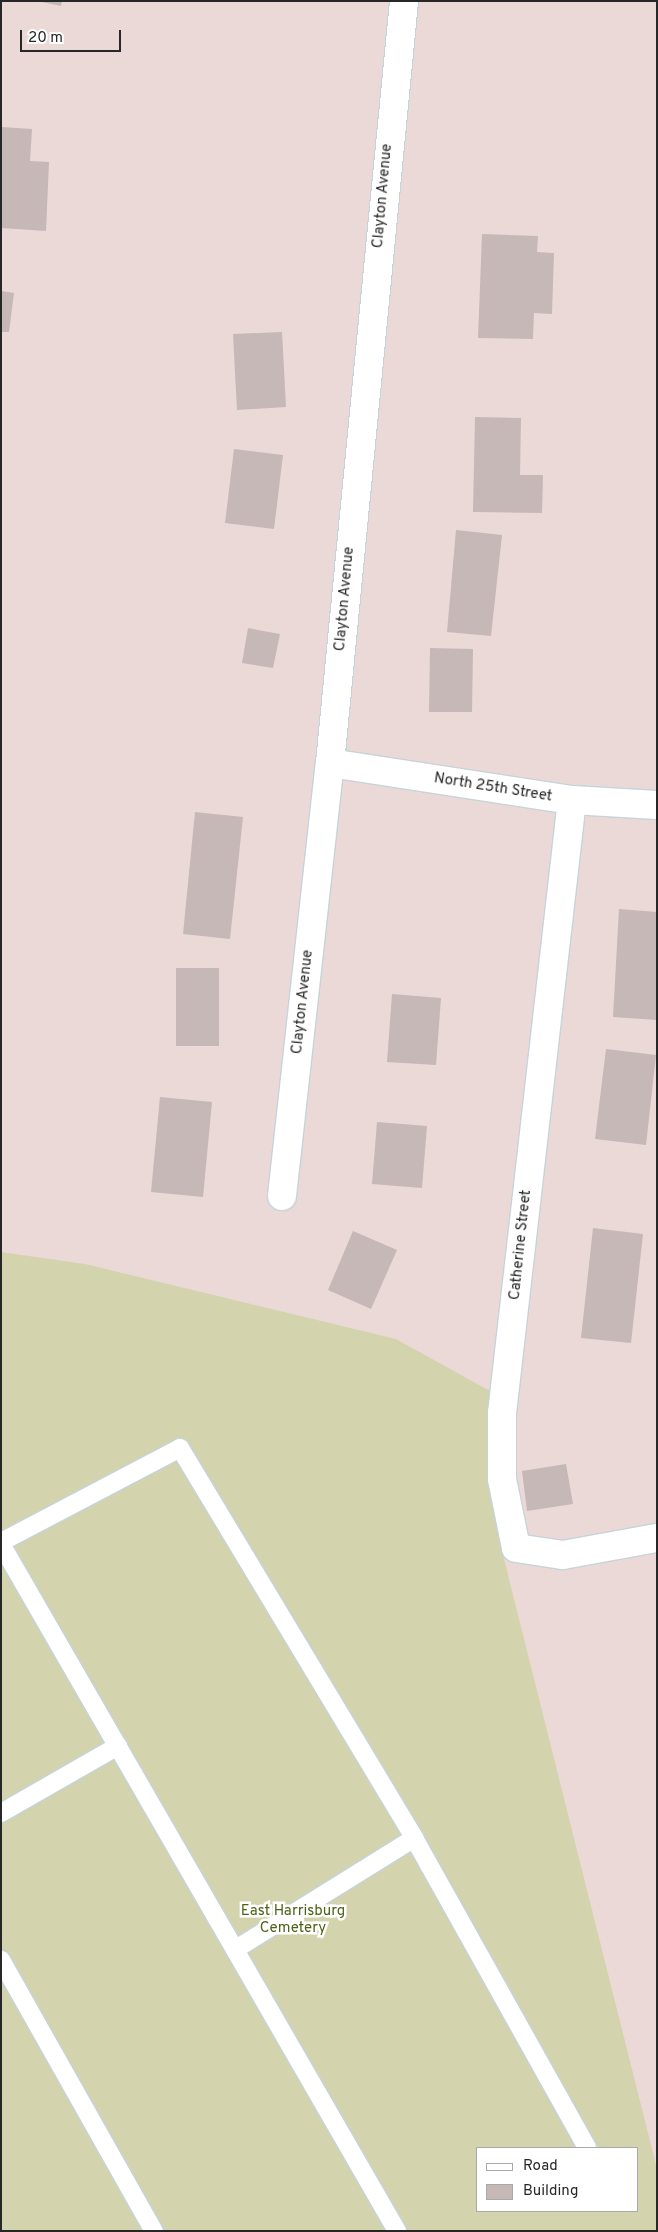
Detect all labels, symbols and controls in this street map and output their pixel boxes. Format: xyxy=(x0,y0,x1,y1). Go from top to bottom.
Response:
scale bar xyxy=(22,20,124,52)
text: 20 m xyxy=(28,29,63,48)
street label: Clayton Avenue xyxy=(369,143,397,249)
street label: Clayton Avenue xyxy=(331,546,359,652)
street label: North 25th Street xyxy=(433,770,553,806)
street label: Clayton Avenue xyxy=(289,949,317,1055)
street label: Catherine Street xyxy=(506,1189,536,1301)
park label: East Harrisburg Cemetery xyxy=(241,1902,345,1937)
legend xyxy=(476,2147,638,2212)
text: Road xyxy=(523,2157,558,2176)
text: Building xyxy=(523,2182,578,2201)

